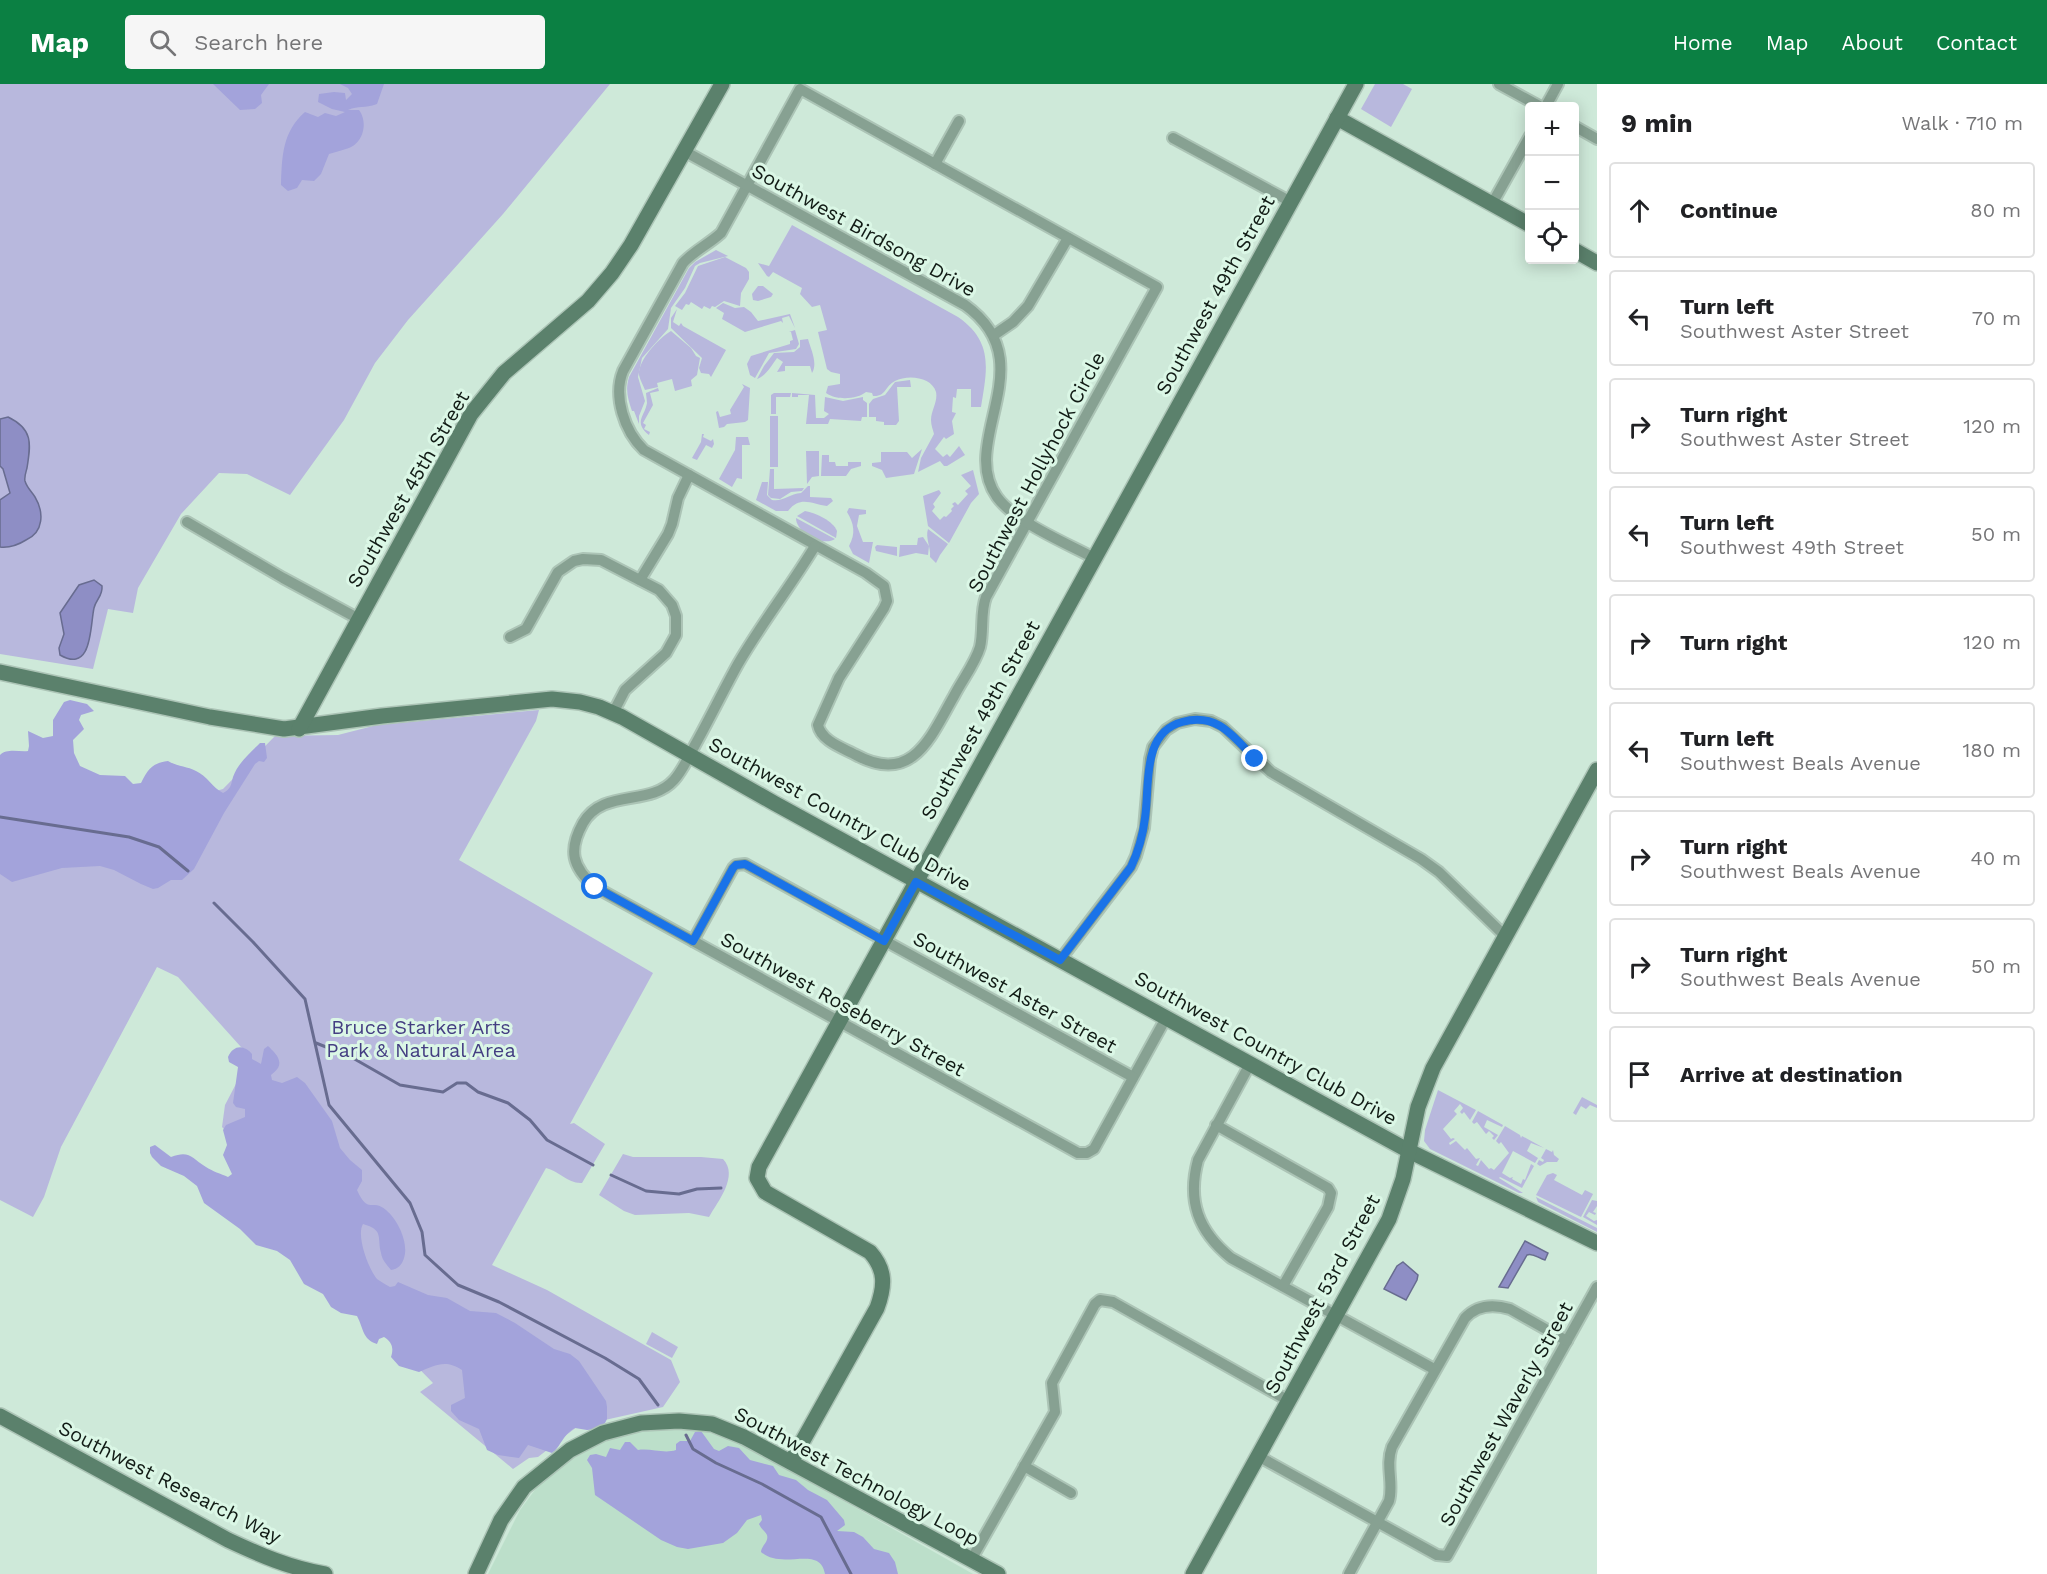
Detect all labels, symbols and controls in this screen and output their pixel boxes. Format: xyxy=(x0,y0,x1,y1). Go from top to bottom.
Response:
search box xyxy=(125,15,545,69)
text: Map xyxy=(30,26,89,59)
icon: search xyxy=(146,26,179,59)
text: Search here xyxy=(194,30,323,55)
text: Home xyxy=(1673,30,1733,55)
text: Map xyxy=(1766,30,1809,55)
text: About xyxy=(1842,30,1903,55)
text: Contact xyxy=(1936,30,2017,55)
map controls xyxy=(1525,102,1579,264)
button: + xyxy=(1525,102,1579,156)
text: 9 min xyxy=(1621,108,1693,138)
text: Walk · 710 m xyxy=(1902,111,2023,135)
button: − xyxy=(1525,156,1579,210)
street label: Southwest Birdsong Drive xyxy=(748,158,980,302)
street label: Southwest 49th Street xyxy=(1150,191,1280,399)
icon: ahead xyxy=(1623,194,1656,227)
text: Continue xyxy=(1680,198,1778,223)
text: 80 m xyxy=(1970,198,2021,222)
button: locate xyxy=(1525,210,1579,264)
text: Turn left xyxy=(1680,294,1774,319)
icon: left xyxy=(1623,302,1656,335)
text: 70 m xyxy=(1972,306,2021,330)
text: Southwest Aster Street xyxy=(1680,319,1909,343)
street label: Southwest Hollyhock Circle xyxy=(962,348,1110,596)
street label: Southwest 45th Street xyxy=(342,386,474,592)
text: Turn right xyxy=(1680,402,1787,427)
icon: right xyxy=(1623,410,1656,443)
text: 120 m xyxy=(1963,414,2021,438)
text: Southwest Aster Street xyxy=(1680,427,1909,451)
text: Turn left xyxy=(1680,510,1774,535)
icon: left xyxy=(1623,518,1656,551)
text: 50 m xyxy=(1971,522,2021,546)
text: Southwest 49th Street xyxy=(1680,535,1904,559)
street label: Southwest 49th Street xyxy=(915,616,1045,824)
icon: right xyxy=(1623,626,1656,659)
text: Turn right xyxy=(1680,630,1787,655)
text: 120 m xyxy=(1963,630,2021,654)
text: Turn left xyxy=(1680,726,1774,751)
street label: Southwest Country Club Drive xyxy=(705,732,975,896)
icon: left xyxy=(1623,734,1656,767)
text: 180 m xyxy=(1963,738,2021,762)
route end xyxy=(1241,745,1267,771)
text: Southwest Beals Avenue xyxy=(1680,751,1921,775)
text: Turn right xyxy=(1680,834,1787,859)
icon: right xyxy=(1623,842,1656,875)
text: 40 m xyxy=(1970,846,2021,870)
text: Southwest Beals Avenue xyxy=(1680,859,1921,883)
route start xyxy=(581,873,607,899)
street label: Southwest Aster Street xyxy=(909,926,1121,1058)
street label: Southwest Roseberry Street xyxy=(717,927,970,1082)
text: Turn right xyxy=(1680,942,1787,967)
icon: right xyxy=(1623,950,1656,983)
text: 50 m xyxy=(1971,954,2021,978)
street label: Southwest Country Club Drive xyxy=(1131,966,1401,1130)
text: Southwest Beals Avenue xyxy=(1680,967,1921,991)
park label: Bruce Starker Arts Park & Natural Area xyxy=(326,1015,516,1062)
icon: arrive xyxy=(1623,1058,1656,1091)
text: Arrive at destination xyxy=(1680,1062,1903,1087)
street label: Southwest 53rd Street xyxy=(1259,1190,1385,1398)
street label: Southwest Waverly Street xyxy=(1434,1297,1578,1530)
street label: Southwest Technology Loop xyxy=(730,1401,984,1551)
street label: Southwest Research Way xyxy=(55,1415,286,1549)

